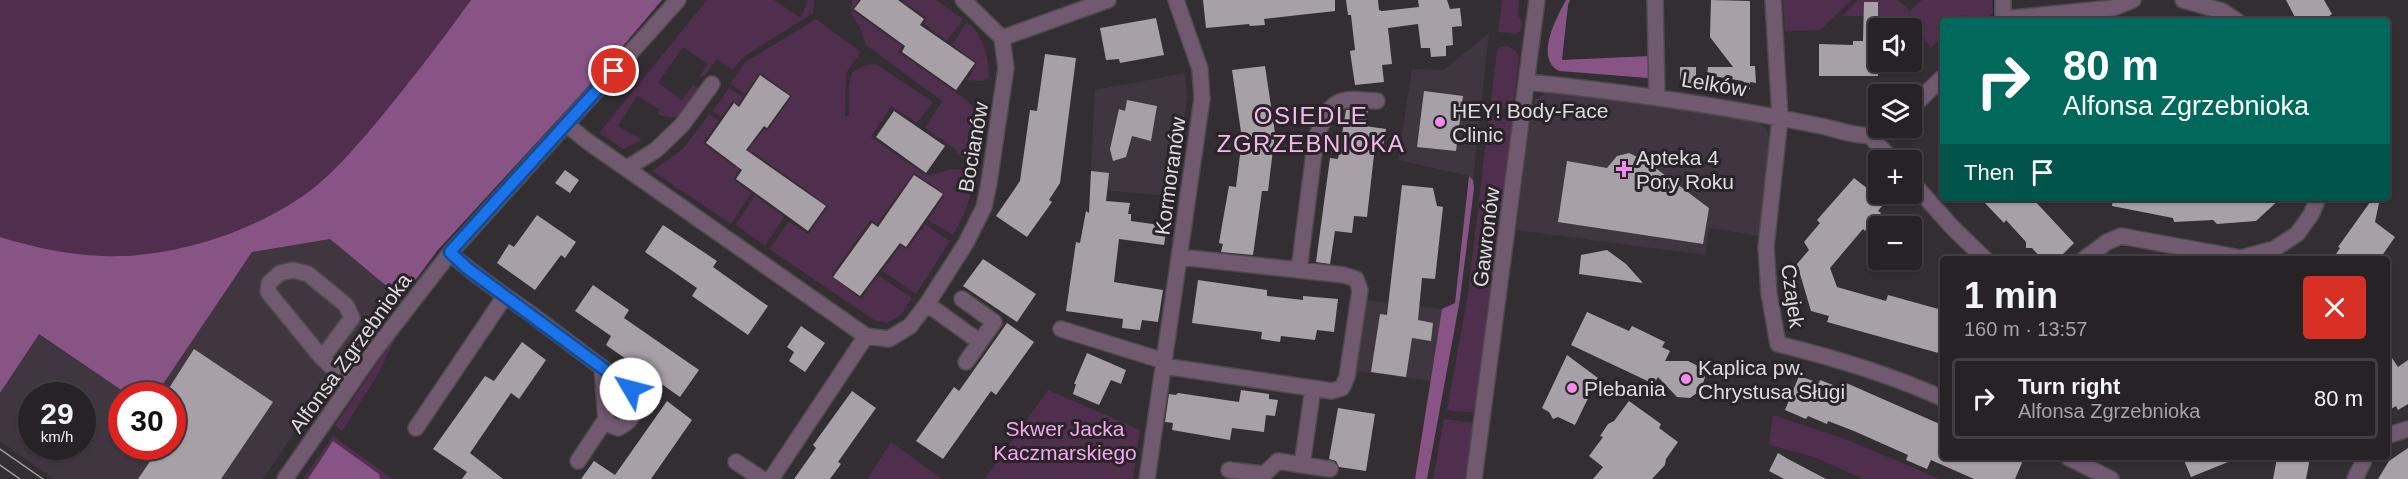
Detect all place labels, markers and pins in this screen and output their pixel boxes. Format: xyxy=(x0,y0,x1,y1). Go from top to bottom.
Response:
pin xyxy=(588,45,639,96)
place label: HEY! Body-Face Clinic xyxy=(1452,99,1608,146)
marker: HEY! Body-Face Clinic xyxy=(1433,115,1447,129)
place label: Apteka 4 Pory Roku xyxy=(1636,146,1734,193)
marker: Apteka 4 Pory Roku xyxy=(1617,162,1631,176)
place label: Kaplica pw. Chrystusa Sługi xyxy=(1698,356,1845,403)
marker: Kaplica pw. Chrystusa Sługi xyxy=(1679,372,1693,386)
place label: Plebania xyxy=(1584,377,1666,400)
marker: Plebania xyxy=(1565,381,1579,395)

